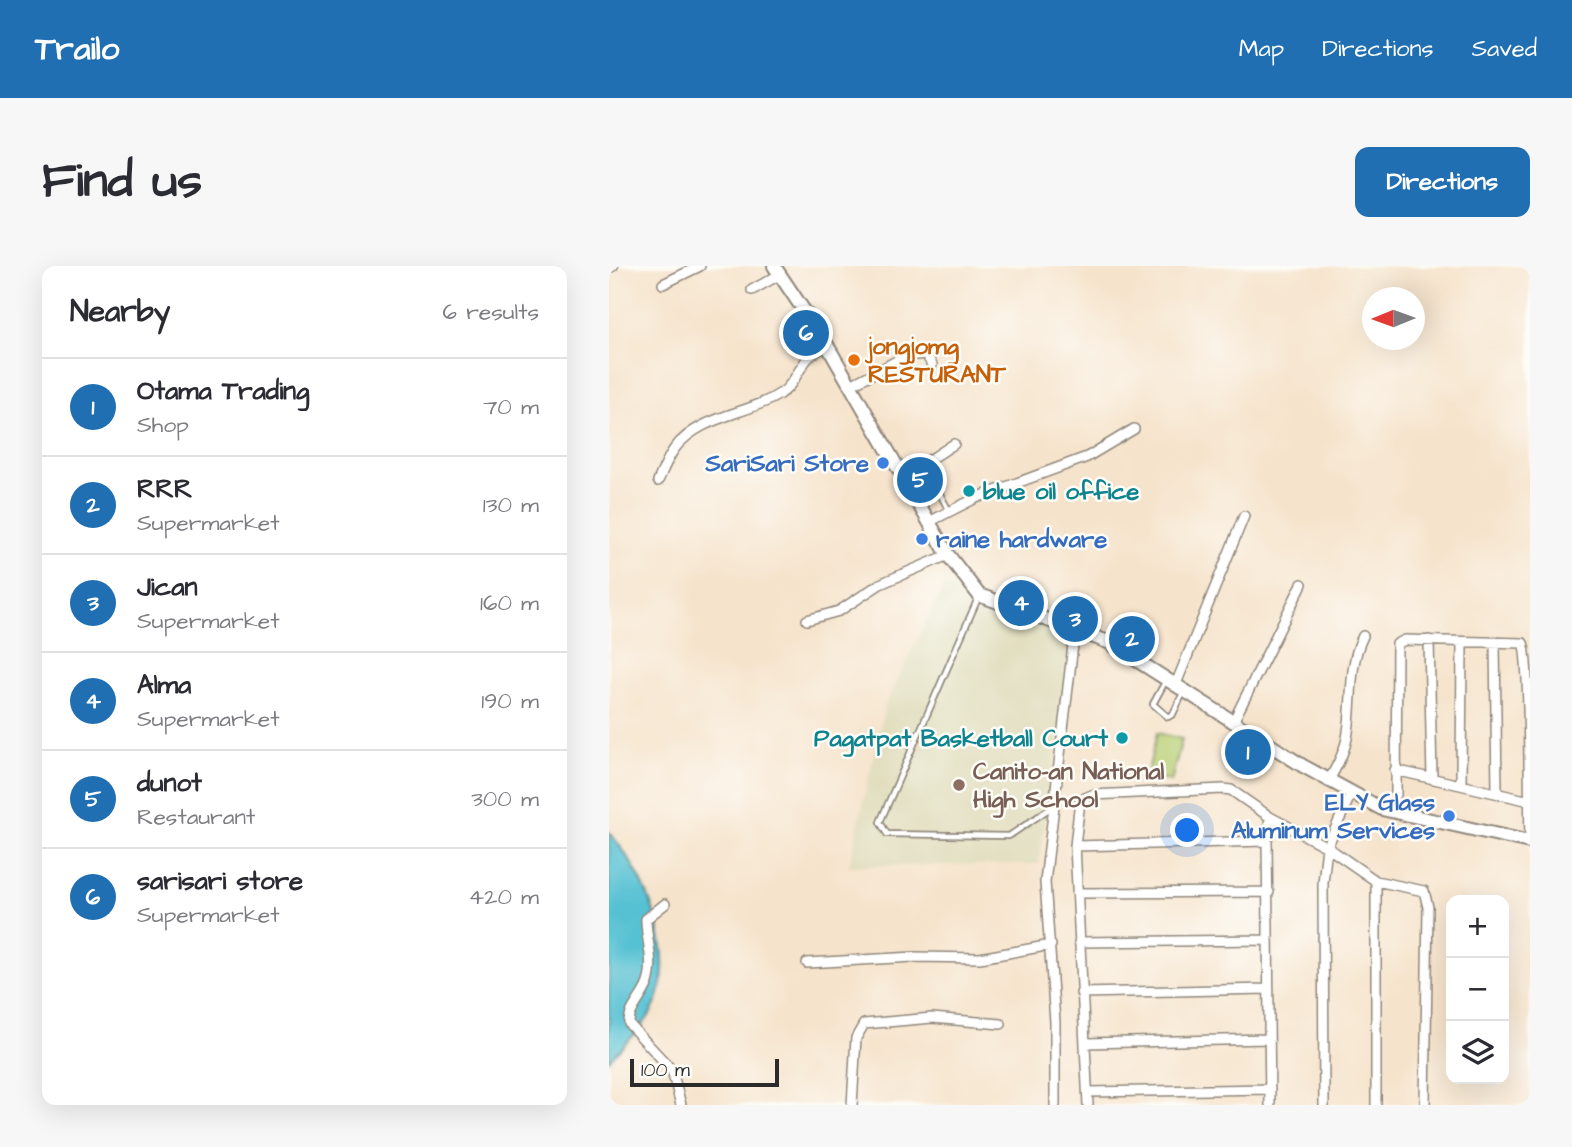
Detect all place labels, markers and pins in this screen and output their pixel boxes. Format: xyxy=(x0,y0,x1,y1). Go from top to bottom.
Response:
pin: 6 xyxy=(783,307,829,359)
place label: jongjomg RESTURANT xyxy=(864,330,1007,392)
marker: jongjomg RESTURANT xyxy=(846,352,862,368)
place label: SariSari Store xyxy=(705,447,869,481)
pin: 5 xyxy=(897,454,943,506)
marker: SariSari Store xyxy=(875,455,891,471)
place label: blue oil office xyxy=(983,475,1139,509)
marker: blue oil office xyxy=(961,483,977,499)
place label: raine hardware xyxy=(936,523,1107,557)
marker: raine hardware xyxy=(914,531,930,547)
pin: 4 xyxy=(998,577,1044,629)
pin: 3 xyxy=(1052,593,1098,645)
pin: 2 xyxy=(1109,613,1155,665)
place label: Pagatpat Basketball Court xyxy=(814,722,1108,757)
pin: 1 xyxy=(1225,726,1271,778)
marker: Pagatpat Basketball Court xyxy=(1114,730,1130,746)
place label: Canito-an National High School xyxy=(973,755,1165,818)
marker: Canito-an National High School xyxy=(951,777,967,793)
place label: ELY Glass Aluminum Services xyxy=(1231,786,1435,848)
marker: ELY Glass Aluminum Services xyxy=(1441,808,1457,824)

